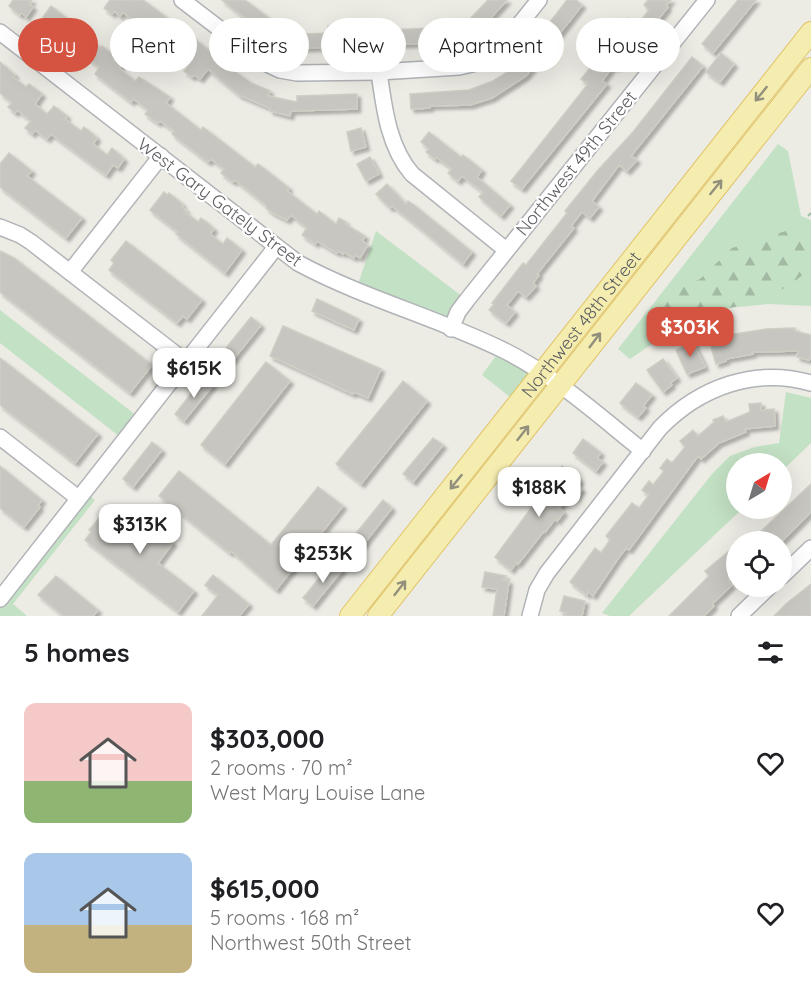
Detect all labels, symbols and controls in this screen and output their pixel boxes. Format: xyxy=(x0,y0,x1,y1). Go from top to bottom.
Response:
chip: Buy xyxy=(18,18,98,72)
chip: Rent xyxy=(110,18,197,72)
chip: Filters xyxy=(209,18,309,72)
chip: New xyxy=(321,18,406,72)
chip: Apartment xyxy=(418,18,564,72)
chip: House xyxy=(576,18,680,72)
street label: Northwest 49th Street xyxy=(510,86,642,240)
one-way arrow xyxy=(754,86,768,101)
street label: West Gary Gately Street xyxy=(133,132,307,272)
one-way arrow xyxy=(709,179,722,195)
street label: Northwest 48th Street xyxy=(516,246,645,402)
pin: $303K xyxy=(648,307,732,358)
text: $303K xyxy=(661,314,719,339)
one-way arrow xyxy=(589,333,602,349)
pin: $615K xyxy=(152,348,236,399)
text: $615K xyxy=(167,355,222,380)
one-way arrow xyxy=(516,425,529,441)
north arrow xyxy=(726,453,792,519)
map controls xyxy=(726,453,792,597)
pin: $188K xyxy=(497,467,581,518)
one-way arrow xyxy=(450,474,463,490)
text: $188K xyxy=(512,474,566,499)
pin: $313K xyxy=(98,504,182,555)
text: $313K xyxy=(113,511,167,536)
button: locate xyxy=(726,531,792,597)
pin: $253K xyxy=(281,533,365,584)
text: $253K xyxy=(294,540,352,565)
one-way arrow xyxy=(393,581,406,597)
text: 5 homes xyxy=(24,636,130,669)
icon: filters xyxy=(754,636,787,669)
text: $303,000 xyxy=(210,722,324,755)
icon: home xyxy=(72,727,144,799)
icon: heart xyxy=(754,747,787,780)
text: 2 rooms · 70 m² xyxy=(210,755,353,780)
text: West Mary Louise Lane xyxy=(210,780,425,805)
text: $615,000 xyxy=(210,872,320,905)
icon: home xyxy=(72,877,144,949)
icon: heart xyxy=(754,897,787,930)
text: 5 rooms · 168 m² xyxy=(210,905,359,930)
text: Northwest 50th Street xyxy=(210,930,412,955)

